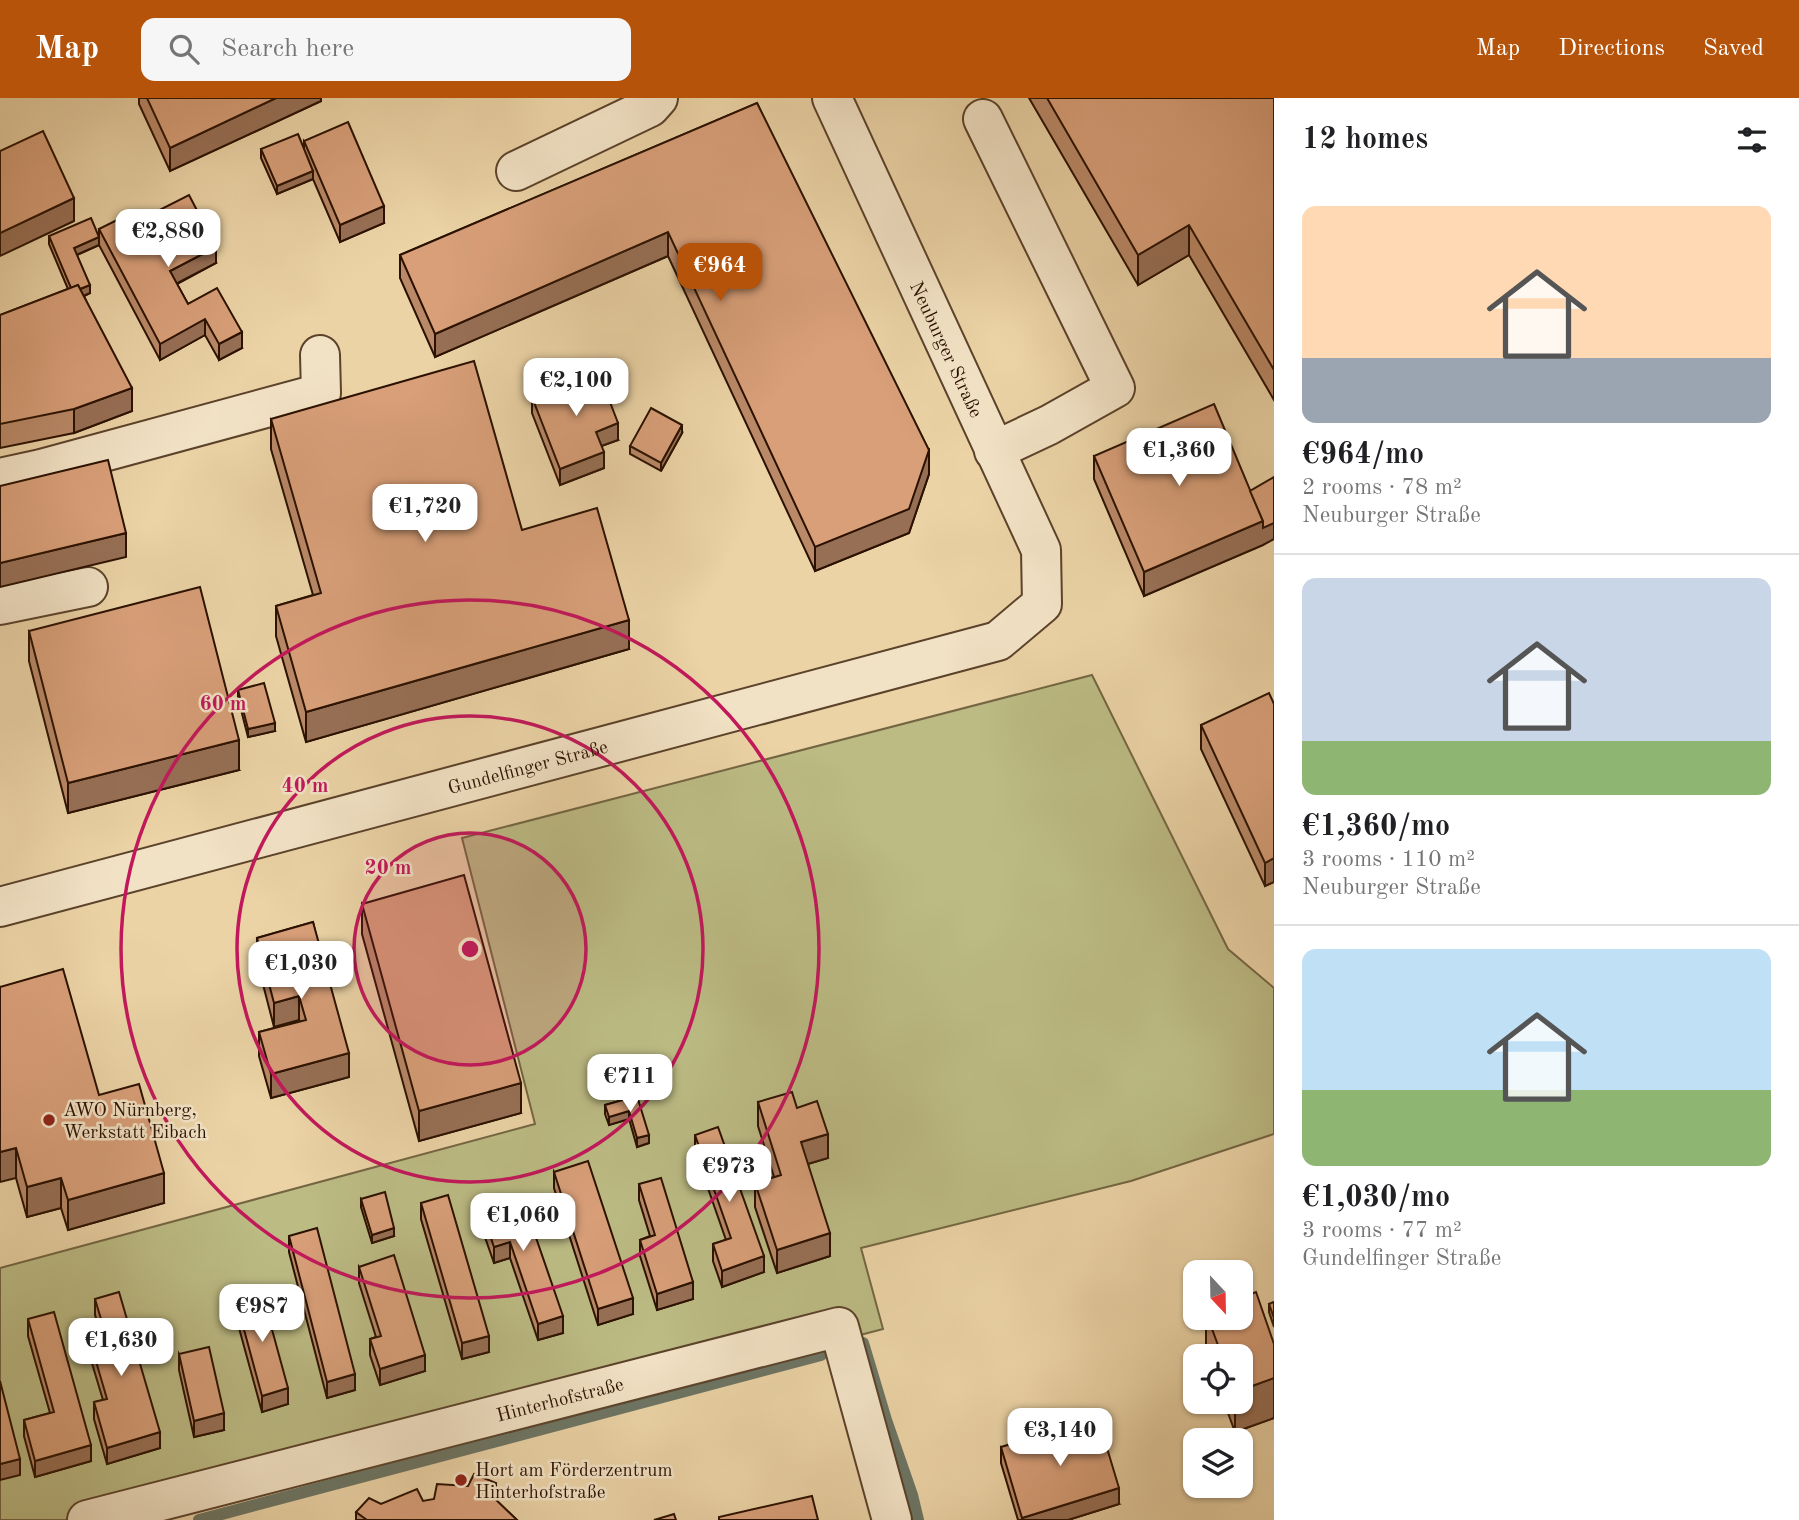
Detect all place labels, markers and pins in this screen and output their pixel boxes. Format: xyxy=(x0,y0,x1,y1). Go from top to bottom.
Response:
pin: €2,880 xyxy=(111,209,225,269)
pin: €964 xyxy=(679,244,761,303)
pin: €2,100 xyxy=(519,358,633,418)
pin: €1,360 xyxy=(1122,428,1236,488)
pin: €1,720 xyxy=(368,484,482,544)
centre of rings xyxy=(458,937,482,961)
pin: €1,030 xyxy=(244,942,358,1001)
pin: €711 xyxy=(589,1054,671,1114)
place label: AWO Nürnberg, Werkstatt Eibach xyxy=(63,1102,207,1143)
marker: AWO Nürnberg, Werkstatt Eibach xyxy=(41,1112,57,1128)
pin: €973 xyxy=(688,1144,770,1204)
pin: €1,060 xyxy=(466,1194,580,1253)
pin: €987 xyxy=(221,1284,303,1344)
pin: €1,630 xyxy=(64,1318,178,1378)
pin: €3,140 xyxy=(1003,1408,1117,1468)
place label: Hort am Förderzentrum Hinterhofstraße xyxy=(475,1462,673,1503)
marker: Hort am Förderzentrum Hinterhofstraße xyxy=(453,1472,469,1488)

